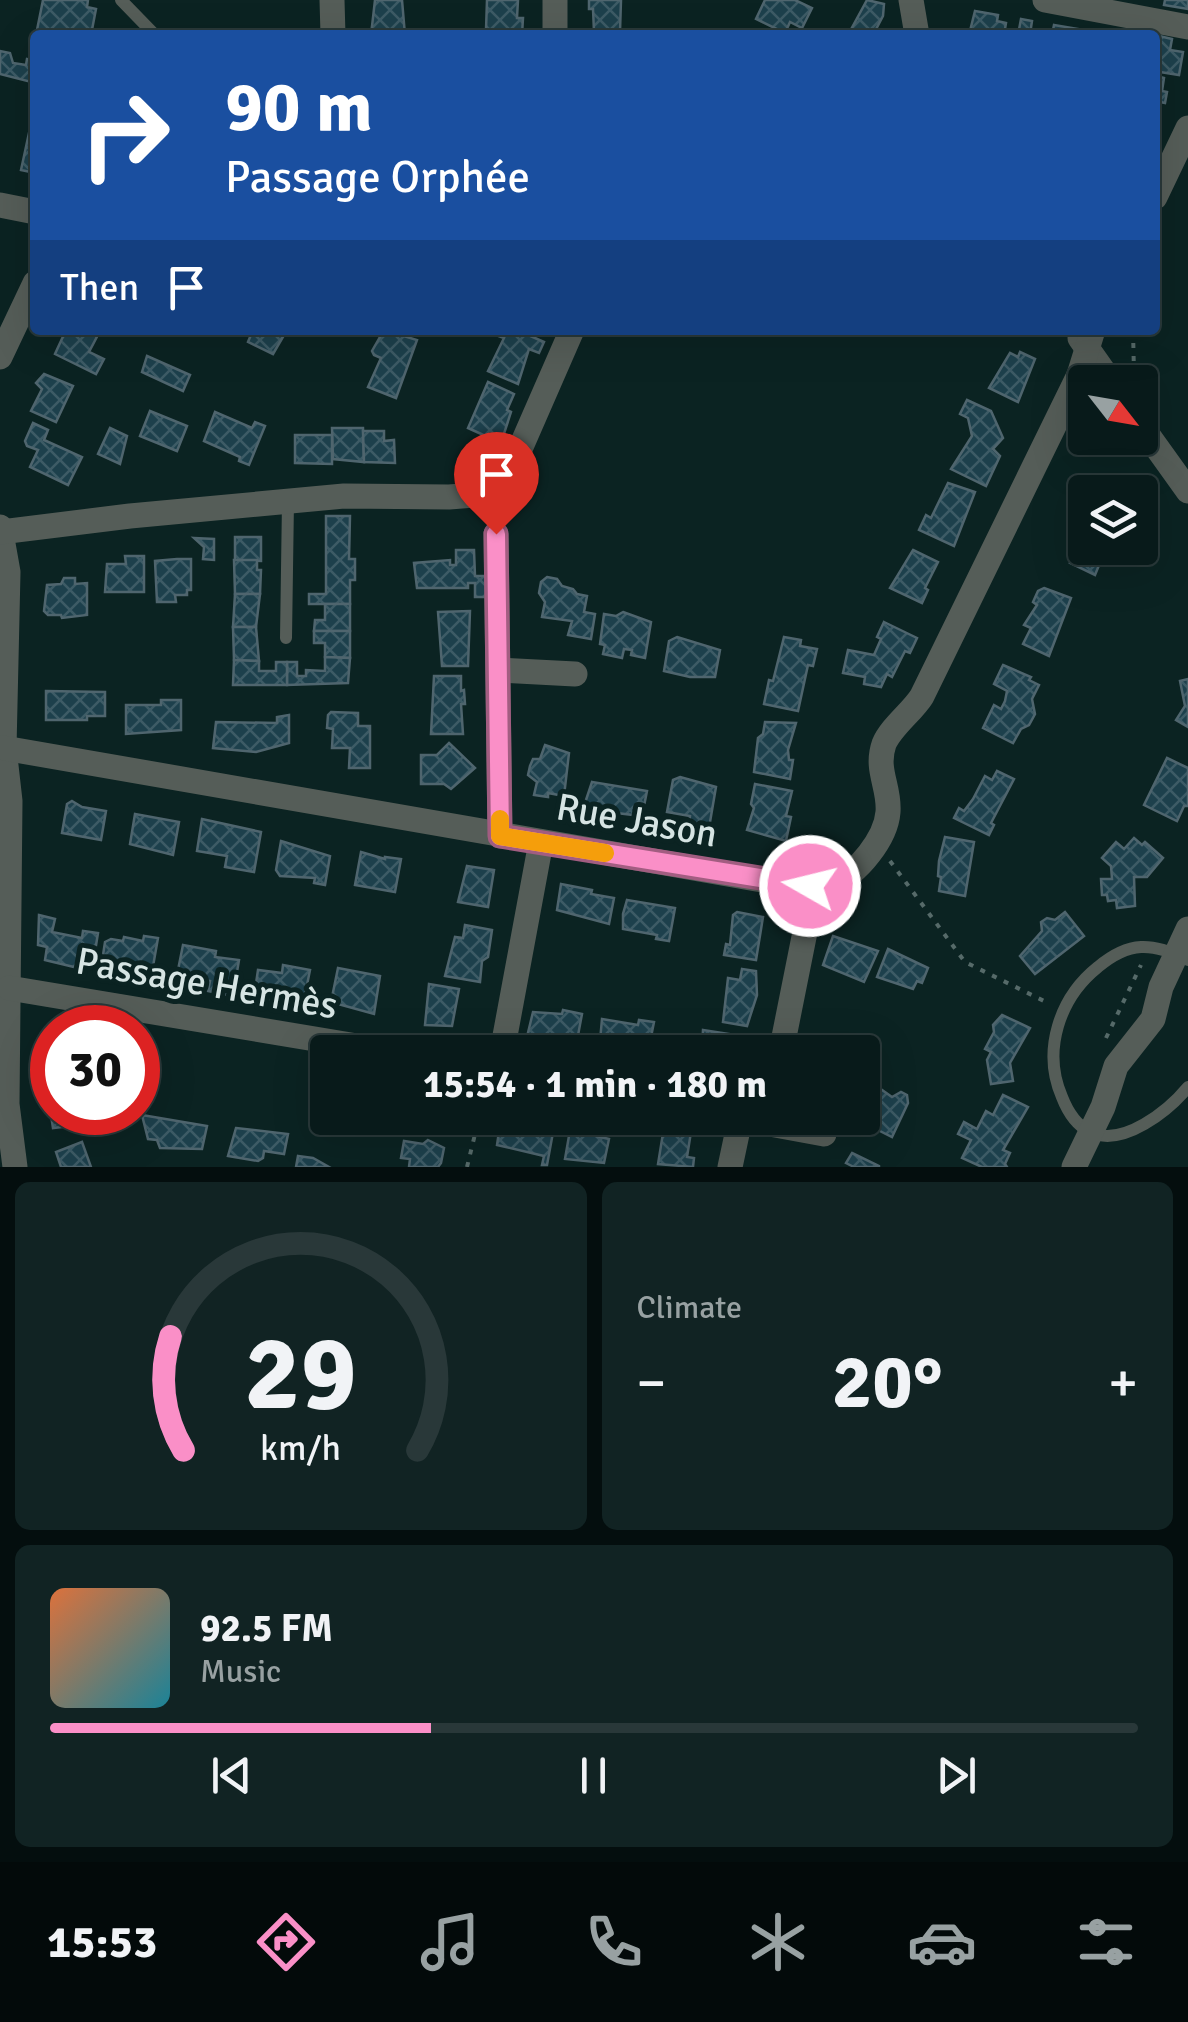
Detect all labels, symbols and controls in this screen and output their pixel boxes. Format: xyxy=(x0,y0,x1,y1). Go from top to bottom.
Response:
text: 90 m xyxy=(225,64,373,150)
icon: right xyxy=(60,70,190,200)
text: Passage Orphée xyxy=(225,150,530,205)
icon: arrive xyxy=(159,260,214,315)
text: Then xyxy=(60,264,139,311)
north arrow xyxy=(1068,365,1158,455)
map controls xyxy=(1068,365,1158,565)
pin xyxy=(454,432,539,535)
icon: arrive xyxy=(469,447,524,502)
button: layers xyxy=(1068,475,1158,565)
street label: Rue Jason xyxy=(553,783,721,858)
position arrow xyxy=(758,834,862,938)
street label: Passage Hermès xyxy=(73,937,341,1030)
speed limit sign: 30 xyxy=(30,1005,160,1135)
text: 15:54 · 1 min · 180 m xyxy=(423,1061,767,1108)
text: Climate xyxy=(637,1288,742,1327)
text: 29 xyxy=(245,1310,357,1438)
text: 20° xyxy=(832,1336,943,1429)
text: − xyxy=(637,1349,666,1417)
text: + xyxy=(1108,1349,1138,1417)
text: km/h xyxy=(260,1426,341,1470)
text: 92.5 FM xyxy=(200,1605,333,1652)
text: Music xyxy=(200,1652,281,1691)
icon: previous xyxy=(204,1748,259,1803)
icon: pause xyxy=(566,1748,621,1803)
icon: next xyxy=(929,1748,984,1803)
icon: directions xyxy=(251,1907,321,1977)
icon: music xyxy=(415,1907,485,1977)
icon: phone xyxy=(579,1907,649,1977)
icon: climate xyxy=(743,1907,813,1977)
icon: car xyxy=(907,1907,977,1977)
icon: filters xyxy=(1071,1907,1141,1977)
text: 15:53 xyxy=(47,1915,157,1970)

